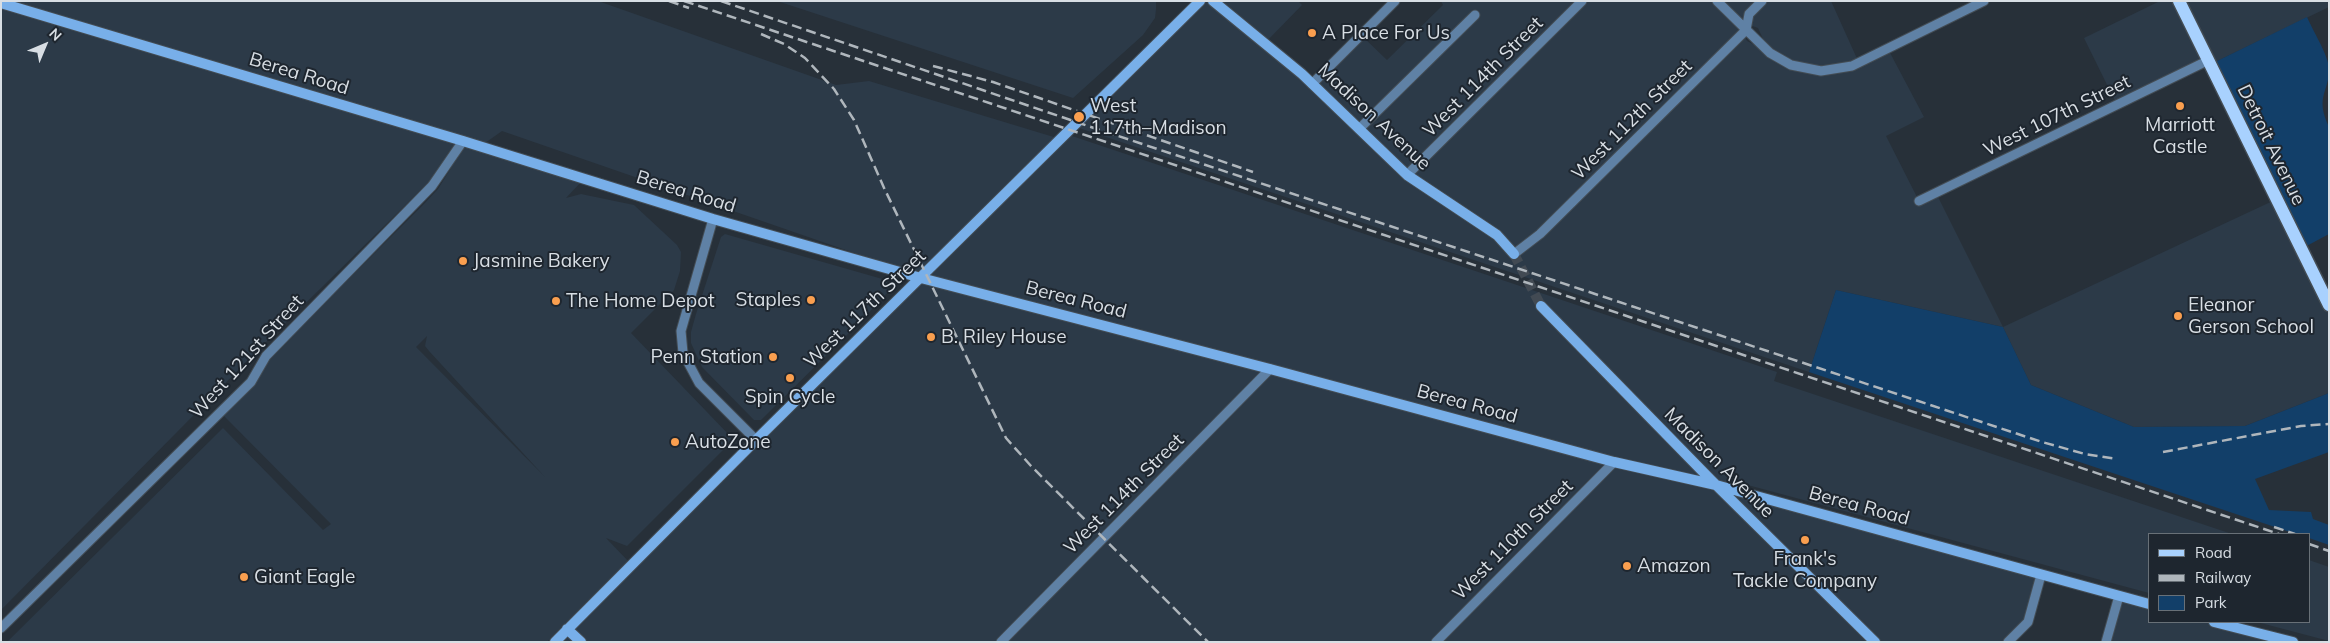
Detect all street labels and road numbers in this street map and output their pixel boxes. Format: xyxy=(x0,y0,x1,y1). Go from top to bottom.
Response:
street label: West 114th Street xyxy=(1418,12,1548,142)
street label: Berea Road xyxy=(246,48,352,100)
street label: West 112th Street xyxy=(1567,55,1697,185)
street label: Madison Avenue xyxy=(1313,59,1435,175)
street label: West 107th Street xyxy=(1980,71,2134,161)
street label: Detroit Avenue xyxy=(2232,81,2310,209)
street label: Berea Road xyxy=(633,166,739,218)
street label: West 117th Street xyxy=(799,245,931,373)
street label: Berea Road xyxy=(1023,276,1129,324)
street label: West 121st Street xyxy=(185,290,309,424)
street label: Berea Road xyxy=(1414,380,1520,428)
street label: Madison Avenue xyxy=(1659,403,1779,523)
street label: West 114th Street xyxy=(1059,429,1189,559)
street label: West 110th Street xyxy=(1448,475,1578,605)
street label: Berea Road xyxy=(1806,482,1912,530)

